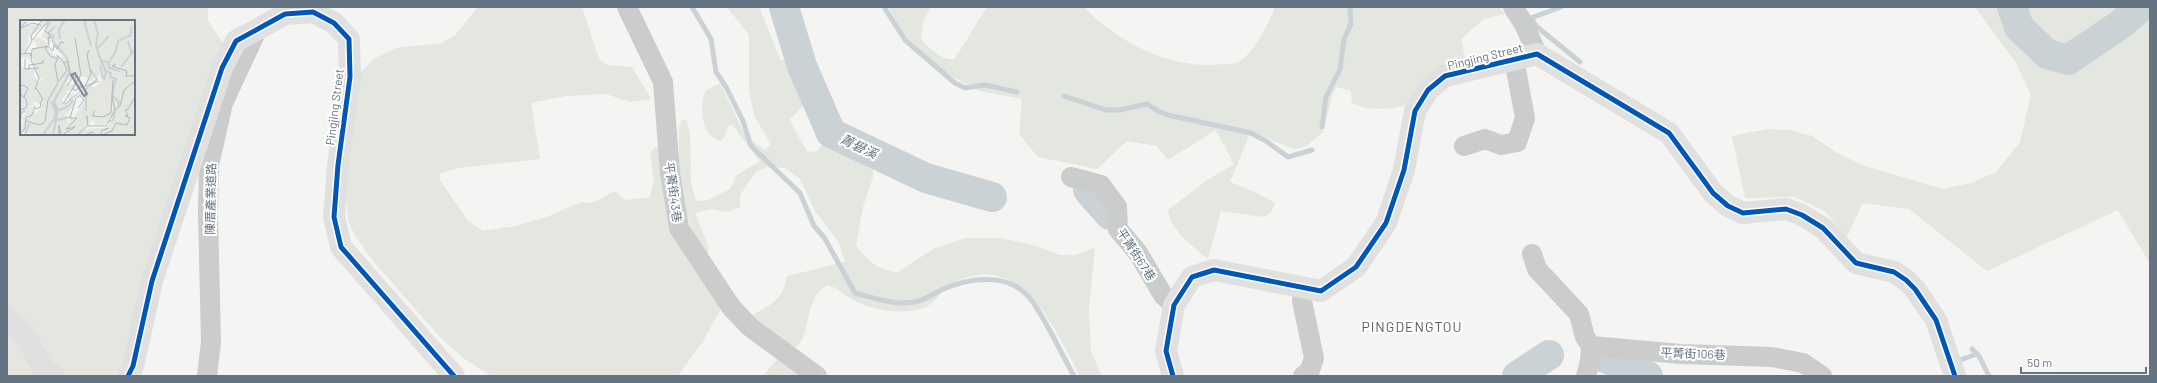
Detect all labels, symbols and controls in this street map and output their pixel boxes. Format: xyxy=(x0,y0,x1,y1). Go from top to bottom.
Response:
inset map xyxy=(20,20,135,135)
street label: Pingjing Street xyxy=(1446,40,1524,72)
street label: Pingjing Street xyxy=(322,68,346,146)
water label: 菁礐溪 xyxy=(838,130,882,163)
street label: 平菁街43巷 xyxy=(663,161,685,223)
street label: 陳厝產業道路 xyxy=(202,163,218,235)
street label: 平菁街67巷 xyxy=(1115,225,1159,283)
district label: PINGDENGTOU xyxy=(1361,318,1463,335)
street label: 平菁街106巷 xyxy=(1660,345,1726,361)
scale bar xyxy=(2021,349,2146,375)
text: 50 m xyxy=(2027,355,2052,369)

